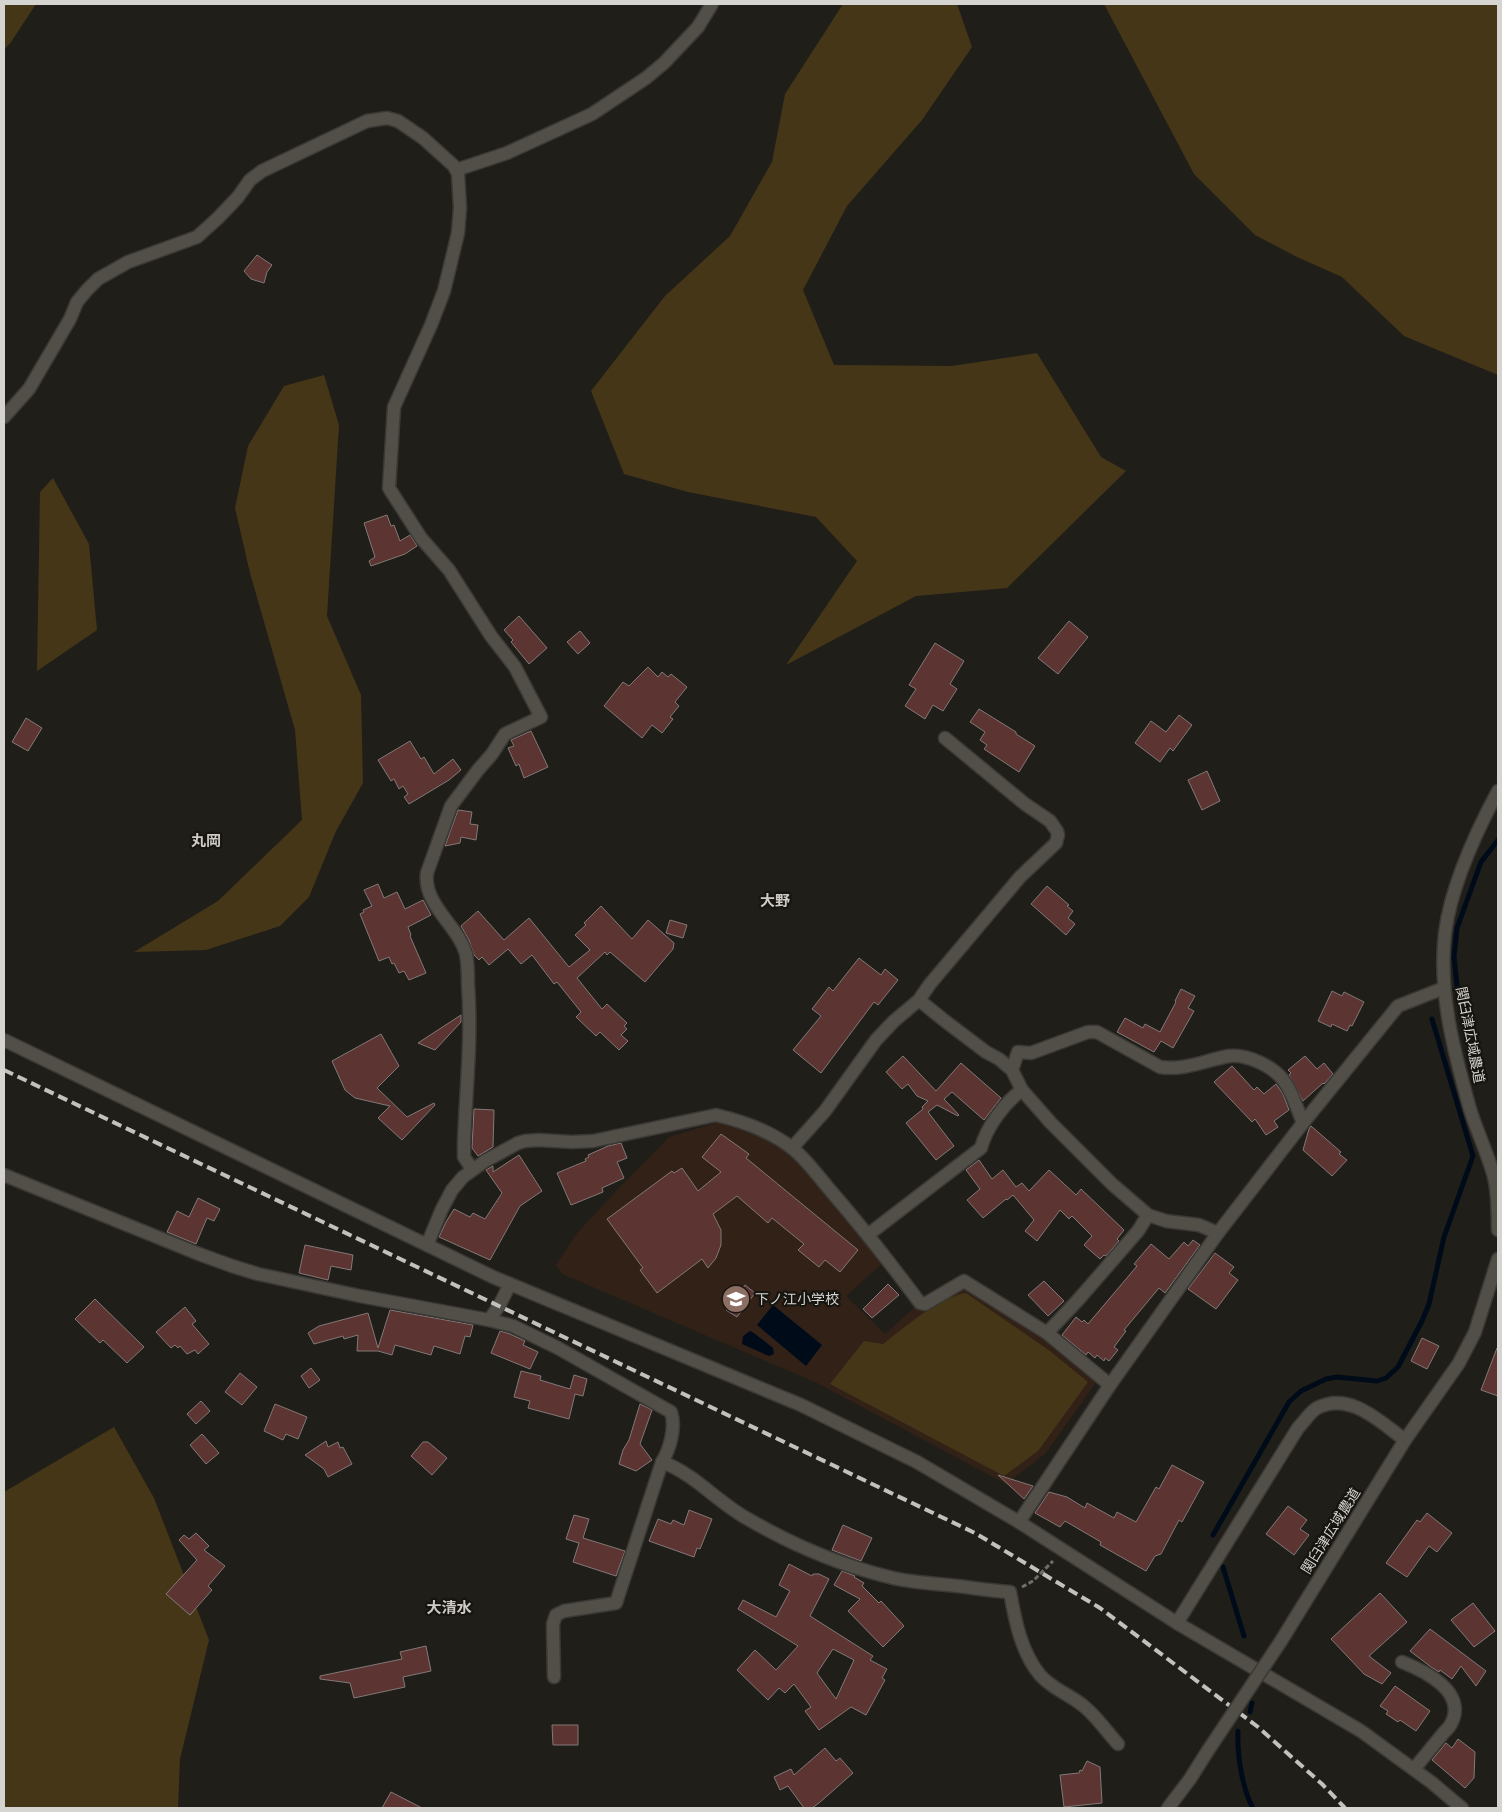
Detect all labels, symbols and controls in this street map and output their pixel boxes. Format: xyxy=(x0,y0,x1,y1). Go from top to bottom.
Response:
district label: 丸岡 xyxy=(191,832,221,850)
district label: 大野 xyxy=(760,892,790,910)
street label: 関臼津広域農道 xyxy=(1452,985,1488,1085)
school or university icon: 下ノ江小学校 xyxy=(721,1284,751,1314)
place label: 下ノ江小学校 xyxy=(755,1291,839,1308)
street label: 関臼津広域農道 xyxy=(1298,1485,1364,1577)
district label: 大清水 xyxy=(426,1599,472,1617)

